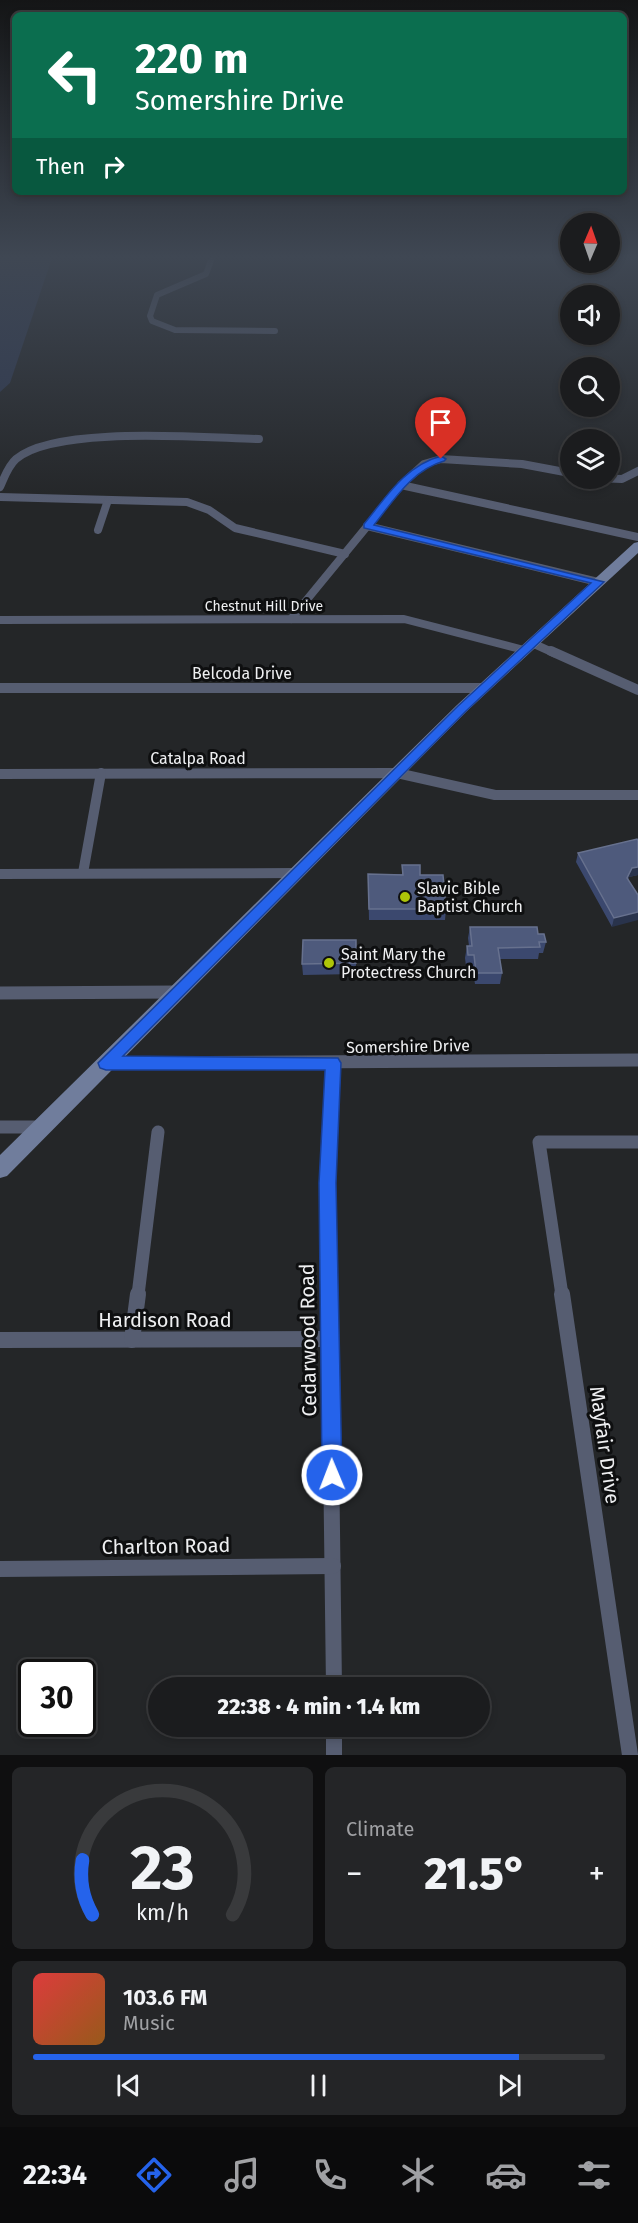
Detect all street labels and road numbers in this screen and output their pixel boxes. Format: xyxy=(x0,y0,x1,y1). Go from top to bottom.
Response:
street label: Chestnut Hill Drive xyxy=(205,598,323,615)
street label: Belcoda Drive xyxy=(192,664,292,683)
street label: Catalpa Road xyxy=(150,749,246,768)
street label: Somershire Drive xyxy=(346,1036,470,1057)
street label: Cedarwood Road xyxy=(295,1263,321,1417)
street label: Hardison Road xyxy=(98,1308,232,1332)
street label: Mayfair Drive xyxy=(585,1385,625,1505)
street label: Charlton Road xyxy=(101,1533,231,1559)

